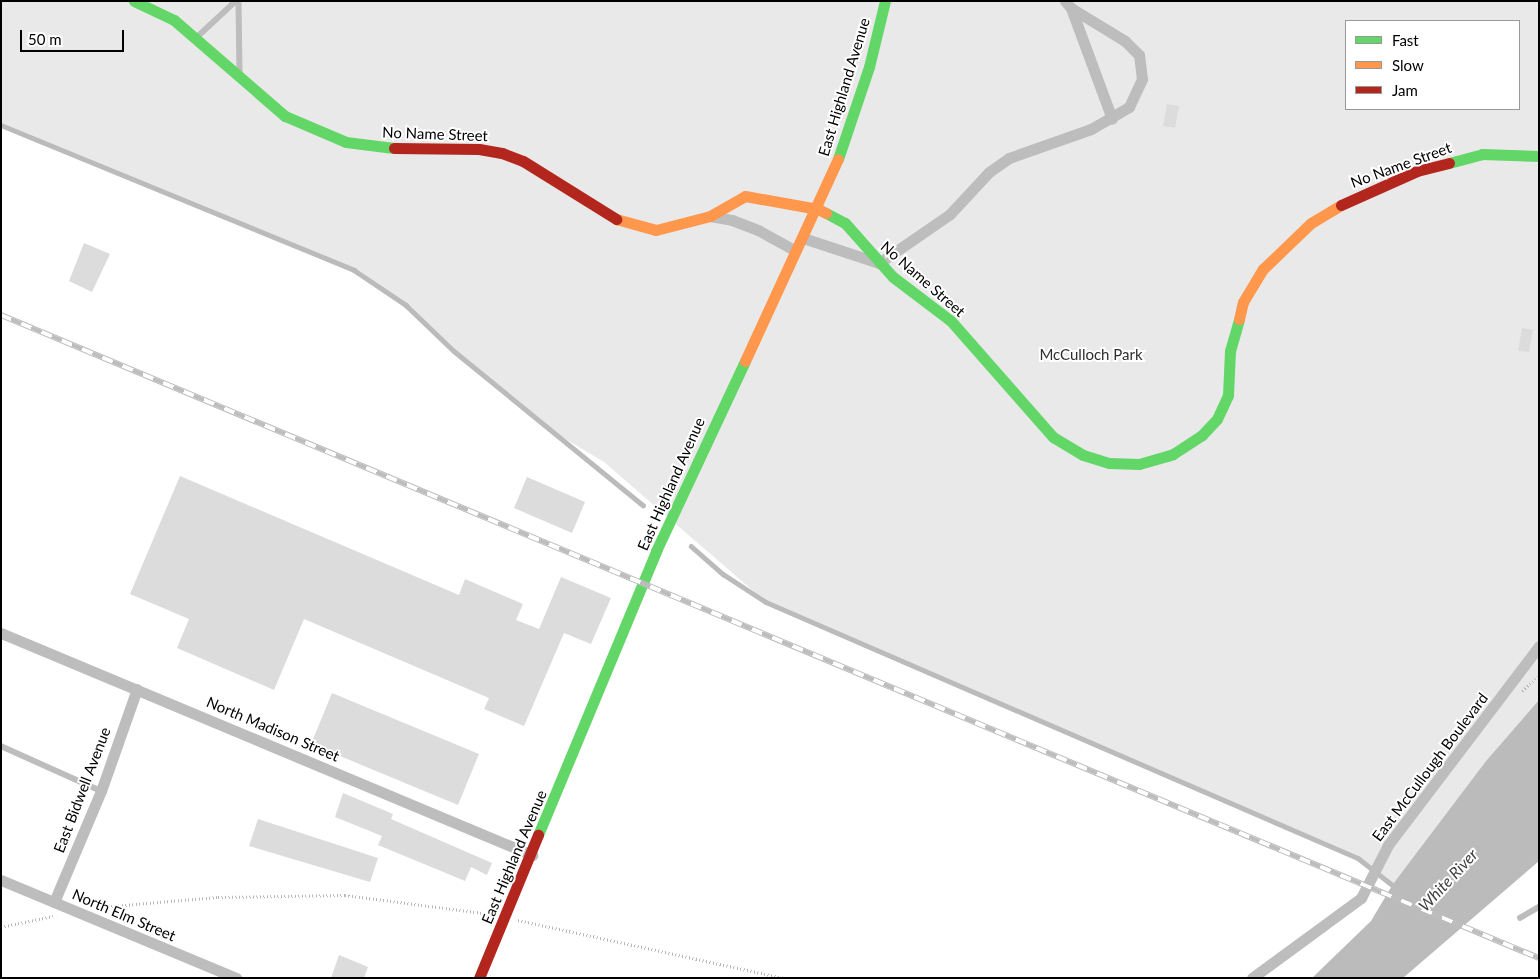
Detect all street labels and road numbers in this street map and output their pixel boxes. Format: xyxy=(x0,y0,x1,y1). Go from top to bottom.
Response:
street label: East Highland Avenue xyxy=(814,15,874,159)
street label: No Name Street xyxy=(382,123,488,145)
street label: No Name Street xyxy=(1348,138,1454,192)
street label: No Name Street xyxy=(877,237,969,321)
street label: East Highland Avenue xyxy=(633,415,709,553)
street label: East McCullough Boulevard xyxy=(1368,689,1492,845)
street label: North Madison Street xyxy=(204,693,342,765)
street label: East Bidwell Avenue xyxy=(50,724,114,856)
street label: East Highland Avenue xyxy=(478,787,550,927)
street label: North Elm Street xyxy=(70,885,178,945)

